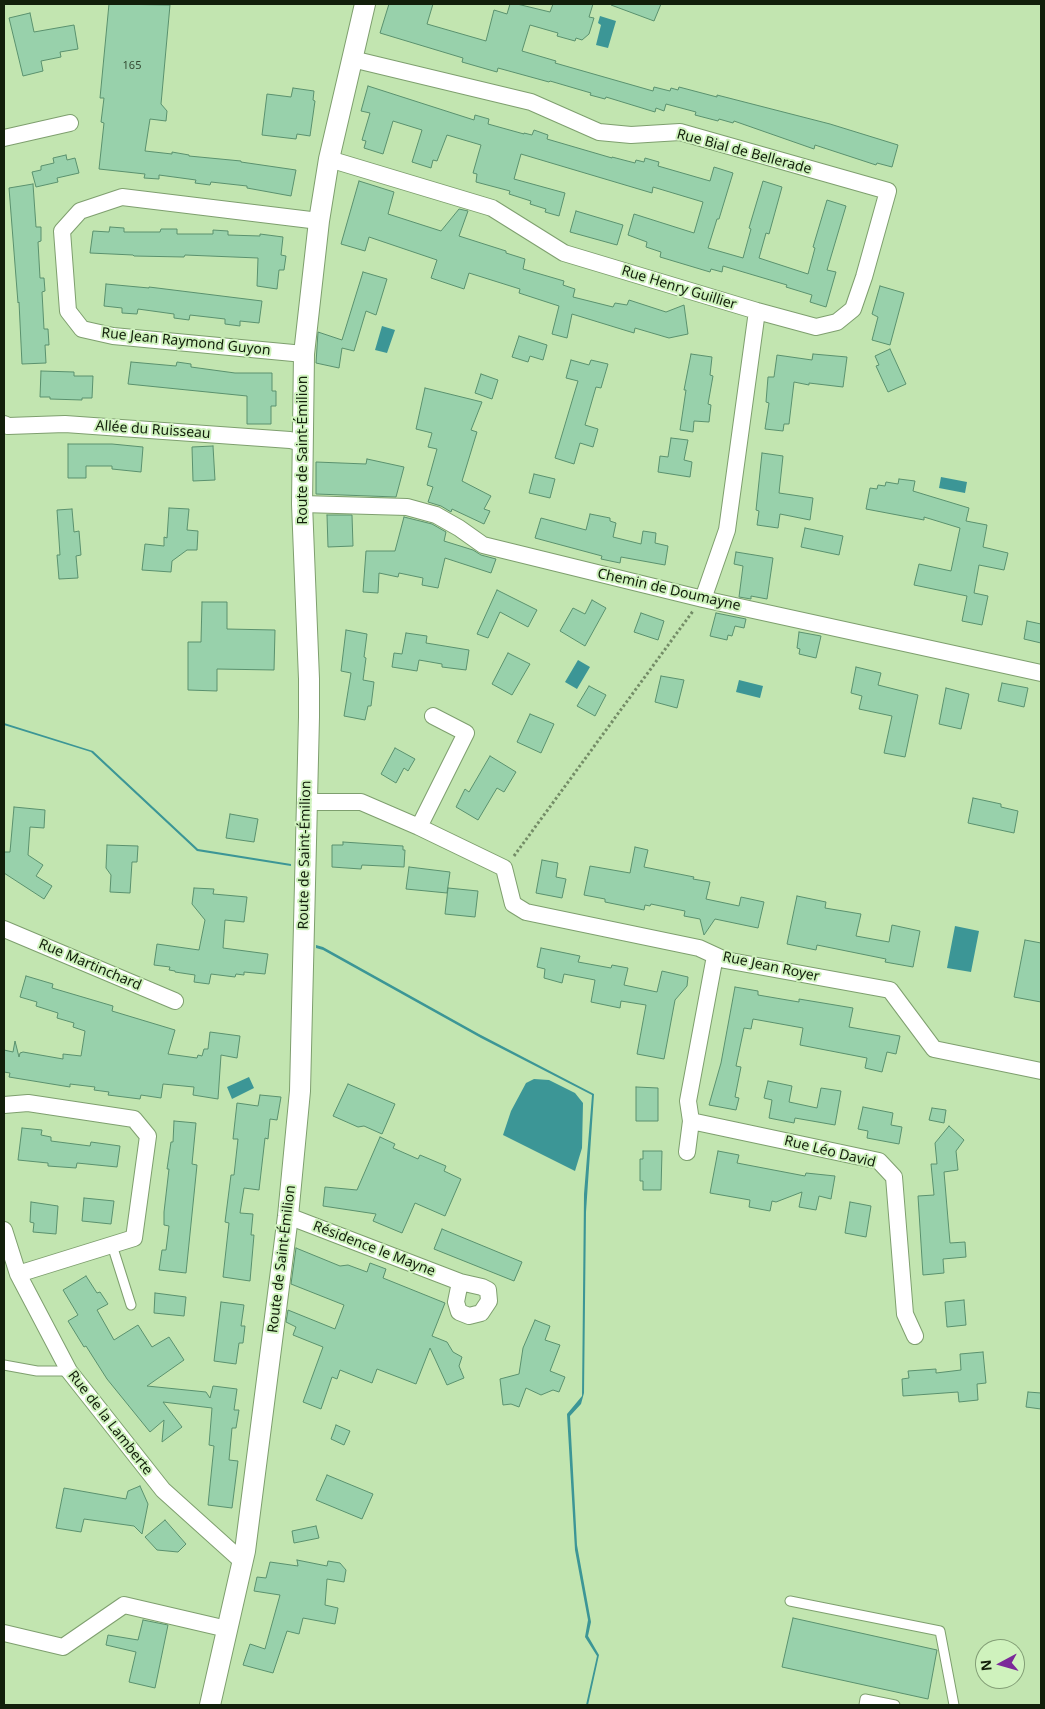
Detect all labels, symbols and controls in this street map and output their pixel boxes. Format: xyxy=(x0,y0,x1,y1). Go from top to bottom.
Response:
house number: 165 xyxy=(123,59,141,73)
street label: Rue Bial de Bellerade xyxy=(675,126,813,178)
street label: Rue Henry Guillier xyxy=(619,263,739,313)
street label: Rue Jean Raymond Guyon xyxy=(101,325,271,359)
street label: Route de Saint-Émilion xyxy=(295,376,311,524)
street label: Allée du Ruisseau xyxy=(95,418,211,442)
street label: Chemin de Doumayne xyxy=(596,565,742,615)
street label: Route de Saint-Émilion xyxy=(295,780,315,930)
street label: Rue Martinchard xyxy=(36,936,144,994)
street label: Rue Jean Royer xyxy=(721,949,821,985)
street label: Rue Léo David xyxy=(783,1133,877,1171)
street label: Route de Saint-Émilion xyxy=(265,1184,299,1334)
street label: Résidence le Mayne xyxy=(310,1218,438,1280)
street label: Rue de la Lamberte xyxy=(64,1368,156,1478)
north arrow xyxy=(975,1639,1025,1689)
text: N xyxy=(976,1659,996,1672)

